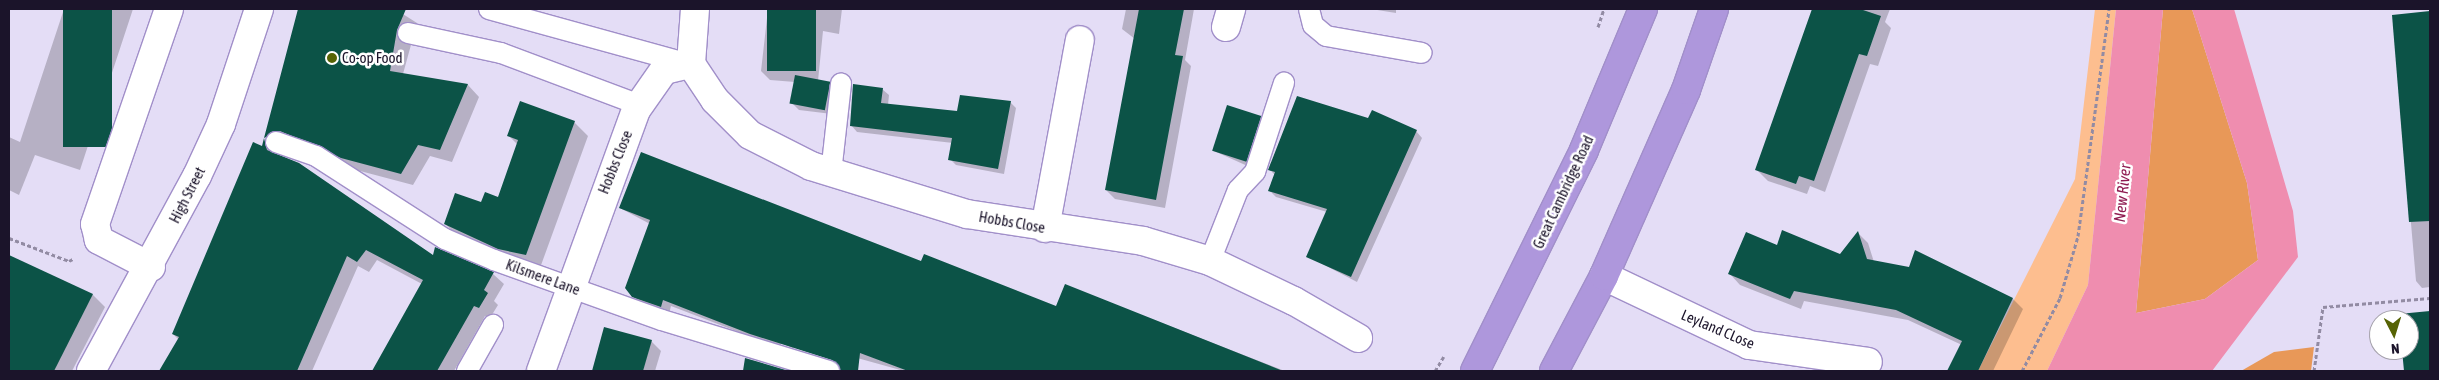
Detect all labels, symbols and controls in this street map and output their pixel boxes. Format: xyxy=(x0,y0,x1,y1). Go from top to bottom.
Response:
place label: Co-op Food xyxy=(342,49,403,67)
marker: Co-op Food xyxy=(326,52,338,64)
street label: Hobbs Close xyxy=(594,128,636,196)
street label: Great Cambridge Road xyxy=(1529,133,1597,251)
water label: New River xyxy=(2109,163,2135,223)
street label: High Street xyxy=(165,164,209,226)
street label: Hobbs Close xyxy=(977,207,1047,237)
street label: Kilsmere Lane xyxy=(503,255,583,299)
street label: Leyland CLose xyxy=(1679,306,1757,352)
north arrow xyxy=(2369,310,2419,360)
text: N xyxy=(2390,341,2400,357)

